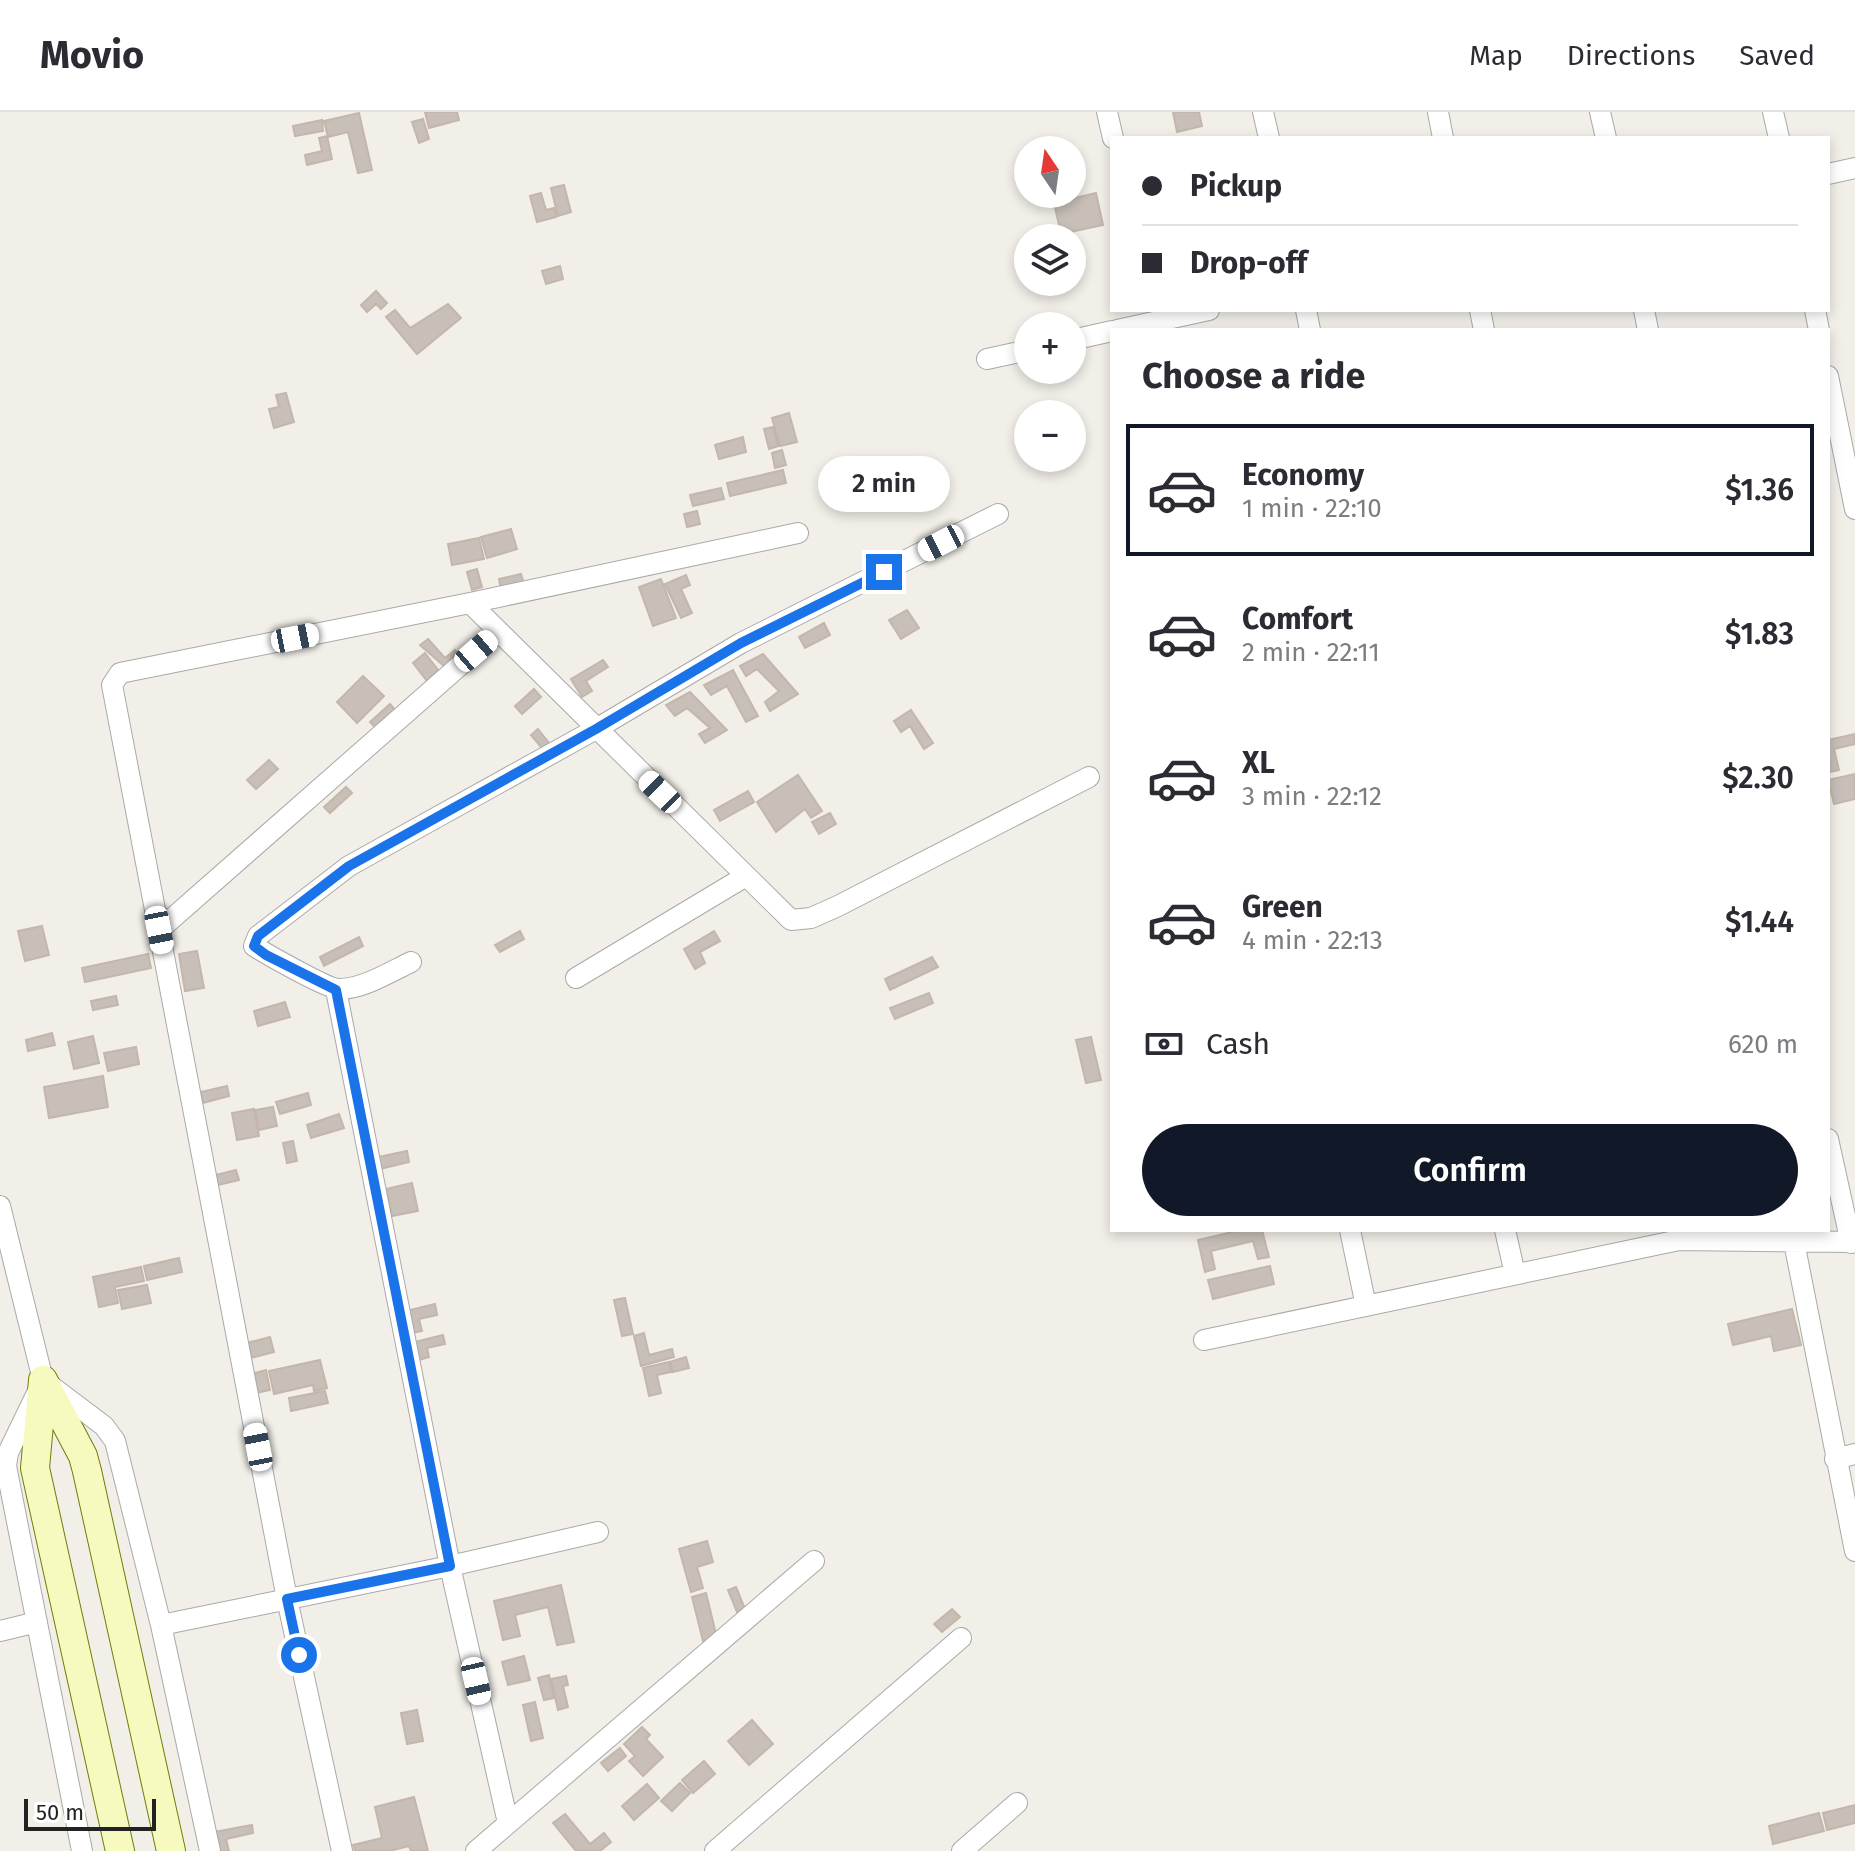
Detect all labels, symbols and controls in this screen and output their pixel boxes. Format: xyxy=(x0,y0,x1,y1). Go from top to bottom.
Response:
text: Movio xyxy=(40,32,144,78)
text: Map xyxy=(1469,39,1523,72)
text: Directions xyxy=(1567,39,1695,72)
text: Saved xyxy=(1739,39,1815,72)
north arrow xyxy=(1014,136,1086,208)
map controls xyxy=(1014,136,1086,472)
text: Pickup xyxy=(1190,168,1282,204)
button: layers xyxy=(1014,224,1086,296)
text: Drop-off xyxy=(1190,245,1307,281)
button: + xyxy=(1014,312,1086,384)
text: Choose a ride xyxy=(1142,354,1365,398)
button: − xyxy=(1014,400,1086,472)
icon: car xyxy=(1146,454,1218,526)
callout: 2 min xyxy=(818,456,950,512)
text: Economy xyxy=(1242,457,1364,493)
text: 2 min xyxy=(852,468,916,499)
text: $1.36 xyxy=(1725,472,1794,508)
text: 1 min · 22:10 xyxy=(1242,493,1382,524)
car xyxy=(914,521,968,565)
route end xyxy=(866,554,902,590)
icon: car xyxy=(1146,598,1218,670)
text: Comfort xyxy=(1242,601,1353,637)
text: $1.83 xyxy=(1725,616,1794,652)
car xyxy=(269,622,321,654)
car xyxy=(450,626,502,676)
text: 2 min · 22:11 xyxy=(1242,637,1380,668)
icon: car xyxy=(1146,742,1218,814)
text: XL xyxy=(1242,745,1275,781)
text: $2.30 xyxy=(1722,760,1794,796)
car xyxy=(634,767,686,817)
text: 3 min · 22:12 xyxy=(1242,781,1382,812)
icon: car xyxy=(1146,886,1218,958)
text: Green xyxy=(1242,889,1323,925)
car xyxy=(143,904,175,956)
text: $1.44 xyxy=(1725,904,1794,940)
text: 4 min · 22:13 xyxy=(1242,925,1383,956)
icon: cash xyxy=(1142,1022,1186,1066)
text: Cash xyxy=(1206,1026,1270,1062)
text: 620 m xyxy=(1728,1029,1798,1060)
button: Confirm xyxy=(1142,1124,1798,1216)
car xyxy=(242,1421,274,1473)
route start xyxy=(281,1637,317,1673)
car xyxy=(459,1655,493,1707)
scale bar xyxy=(24,1795,156,1831)
text: 50 m xyxy=(36,1799,84,1826)

